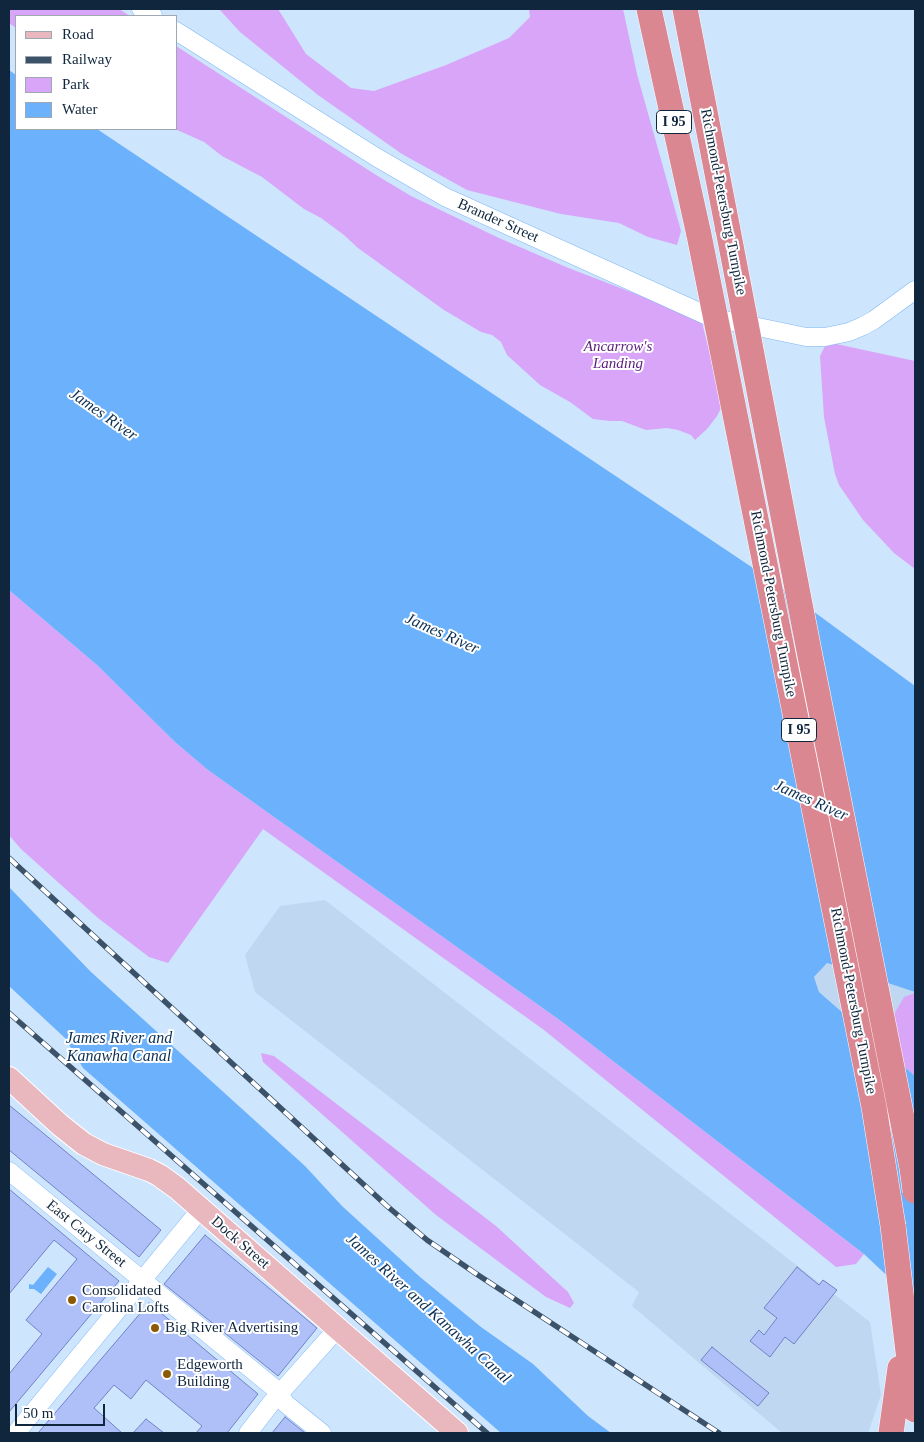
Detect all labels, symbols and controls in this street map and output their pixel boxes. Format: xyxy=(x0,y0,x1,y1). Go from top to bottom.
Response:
legend xyxy=(15,15,178,130)
text: Road xyxy=(62,26,94,42)
text: Railway xyxy=(62,51,112,67)
text: Park xyxy=(62,76,90,92)
text: Water xyxy=(62,101,97,117)
street label: Richmond-Petersburg Turnpike xyxy=(696,107,750,297)
road number: I 95 xyxy=(656,110,692,134)
street label: Brander Street xyxy=(455,195,541,247)
park label: Ancarrow's Landing xyxy=(584,338,652,373)
water label: James River xyxy=(65,385,141,445)
street label: Richmond-Petersburg Turnpike xyxy=(746,509,800,699)
water label: James River xyxy=(402,609,482,659)
road number: I 95 xyxy=(782,718,816,742)
water label: James River xyxy=(771,776,851,826)
street label: Richmond-Petersburg Turnpike xyxy=(826,906,880,1096)
water label: James River and Kanawha Canal xyxy=(66,1029,172,1067)
street label: East Cary Street xyxy=(42,1196,130,1272)
street label: Dock Street xyxy=(207,1213,273,1273)
water label: James River and Kanawha Canal xyxy=(342,1230,514,1388)
place label: Consolidated Carolina Lofts xyxy=(82,1282,169,1317)
marker: Consolidated Carolina Lofts xyxy=(66,1294,78,1306)
place label: Big River Advertising xyxy=(165,1319,298,1337)
marker: Big River Advertising xyxy=(149,1322,161,1334)
place label: Edgeworth Building xyxy=(177,1356,243,1391)
marker: Edgeworth Building xyxy=(161,1368,173,1380)
scale bar xyxy=(18,1394,108,1426)
text: 50 m xyxy=(23,1405,53,1421)

